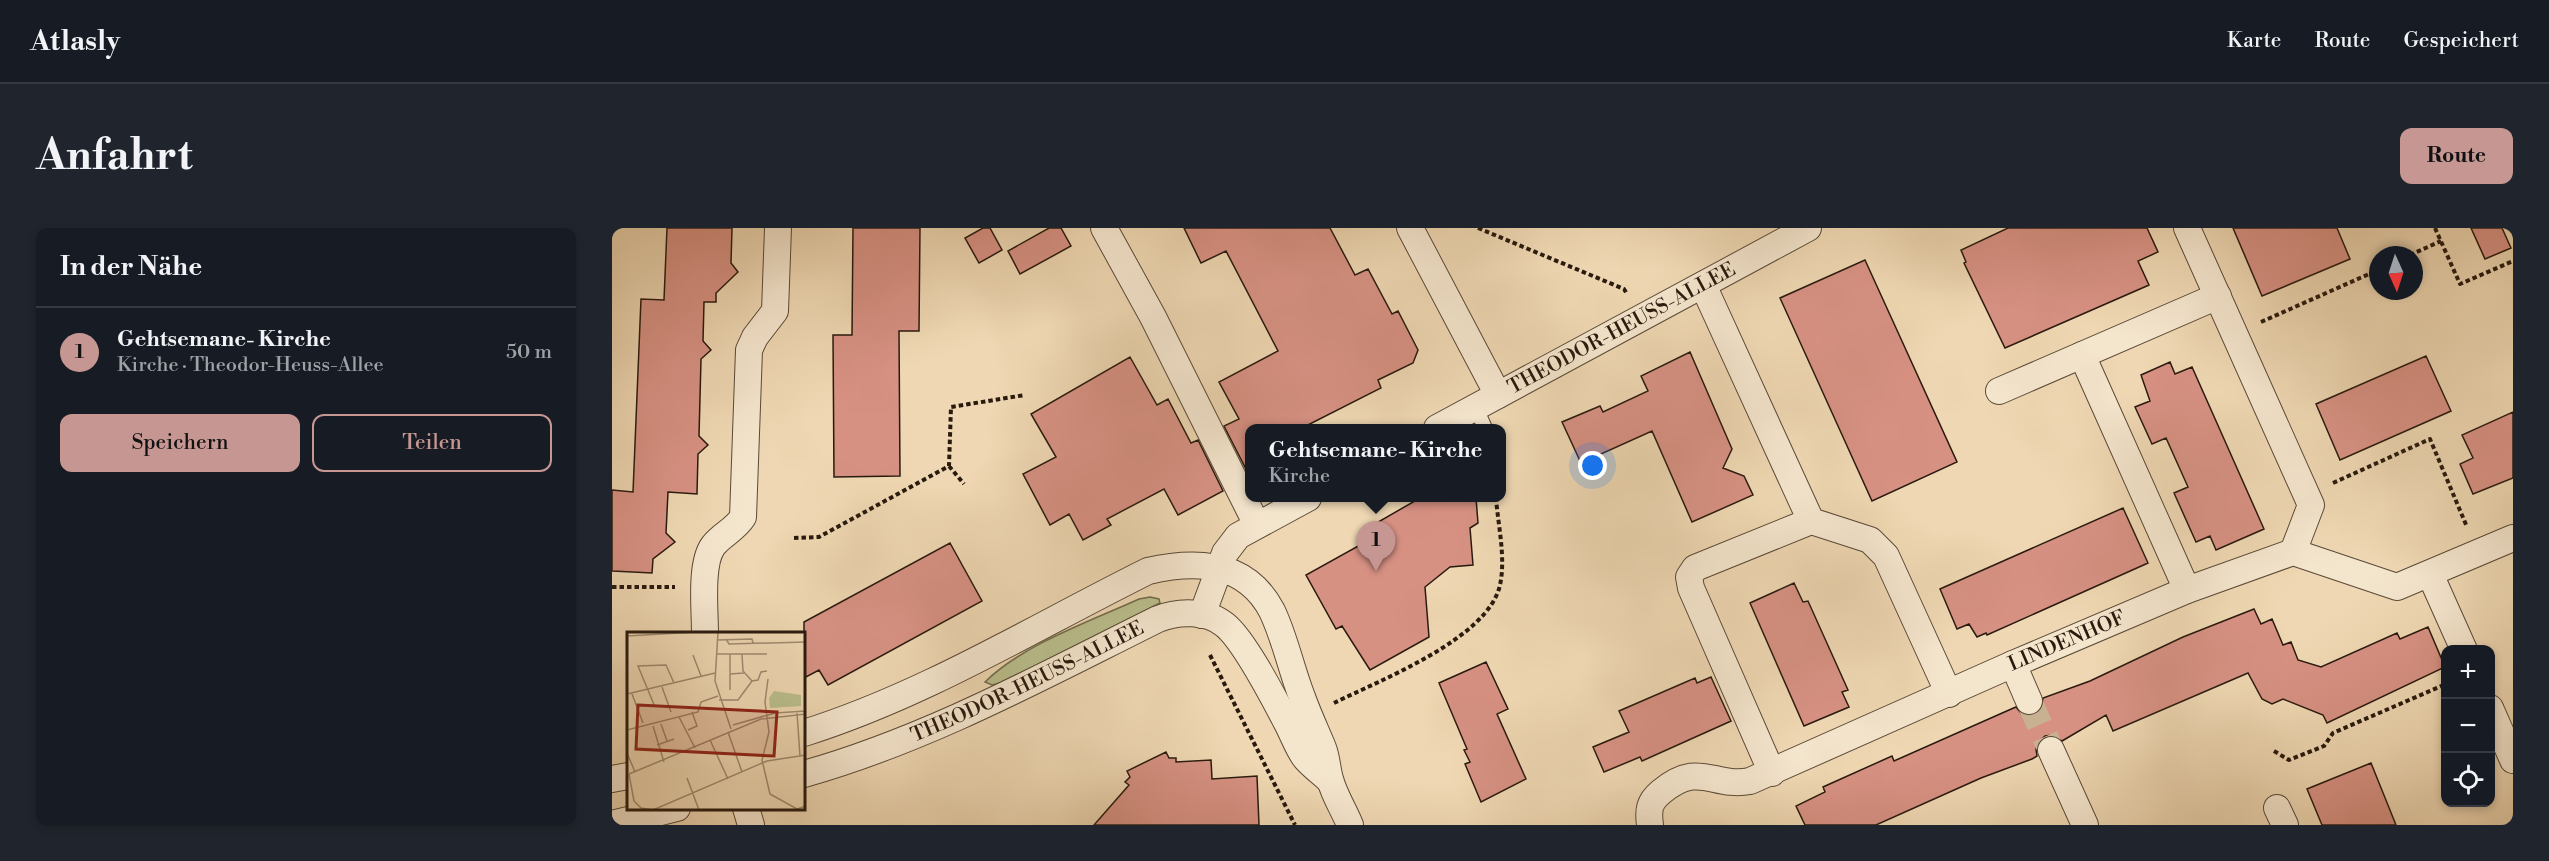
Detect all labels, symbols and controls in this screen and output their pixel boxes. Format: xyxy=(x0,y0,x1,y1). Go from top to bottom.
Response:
text: Atlasly xyxy=(30,24,120,59)
text: Karte xyxy=(2227,28,2281,54)
text: Route xyxy=(2314,28,2370,54)
text: Gespeichert xyxy=(2403,28,2519,54)
button: Route xyxy=(2400,128,2513,184)
text: Anfahrt xyxy=(36,130,193,183)
north arrow xyxy=(2369,246,2423,300)
text: In der Nähe xyxy=(60,251,202,283)
street label: THEODOR-HEUSS-ALLEE xyxy=(1504,257,1740,400)
text: Gehtsemane- Kirche xyxy=(117,326,331,353)
text: 1 xyxy=(75,340,84,365)
text: 50 m xyxy=(506,340,552,365)
text: Kirche · Theodor-Heuss-Allee xyxy=(117,353,384,378)
button: Speichern xyxy=(60,414,300,472)
button: Teilen xyxy=(312,414,552,472)
popup xyxy=(1245,424,1506,502)
text: Gehtsemane- Kirche xyxy=(1269,437,1482,464)
your location xyxy=(1578,451,1607,480)
text: Kirche xyxy=(1269,464,1330,489)
pin: 1 xyxy=(1356,522,1395,571)
street label: LINDENHOF xyxy=(2005,605,2129,677)
street label: THEODOR-HEUSS-ALLEE xyxy=(907,616,1148,748)
inset map xyxy=(627,632,806,810)
map controls xyxy=(2441,645,2495,807)
button: + xyxy=(2441,645,2495,699)
button: − xyxy=(2441,699,2495,753)
button: locate xyxy=(2441,753,2495,807)

